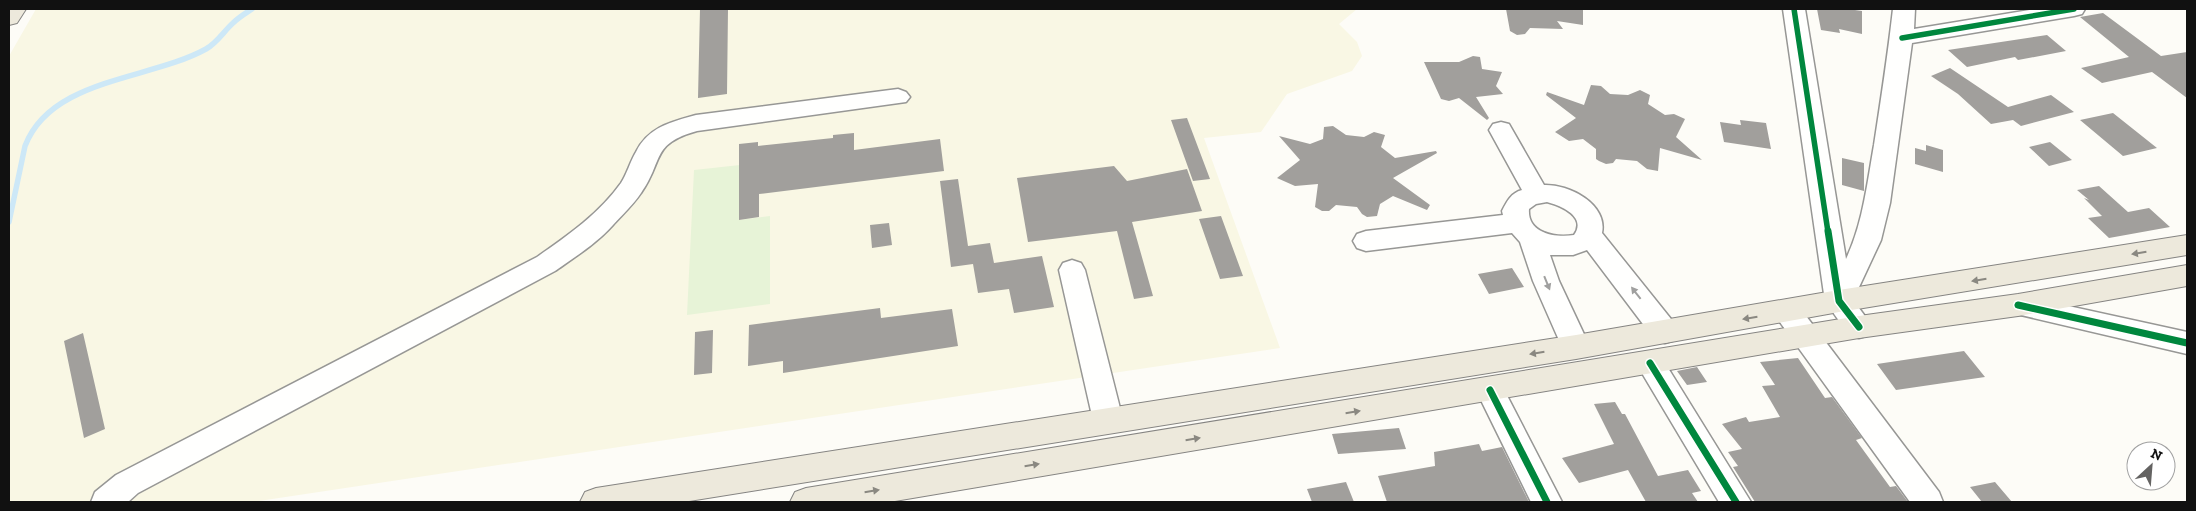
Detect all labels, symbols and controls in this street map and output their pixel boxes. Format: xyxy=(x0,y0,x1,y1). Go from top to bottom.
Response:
one-way arrow xyxy=(2131,250,2147,258)
one-way arrow xyxy=(1544,276,1552,290)
one-way arrow xyxy=(1970,276,1986,284)
one-way arrow xyxy=(1630,287,1641,300)
one-way arrow xyxy=(1741,315,1757,323)
one-way arrow xyxy=(1529,350,1545,358)
one-way arrow xyxy=(1345,408,1361,416)
one-way arrow xyxy=(1185,434,1201,442)
north arrow xyxy=(2126,441,2176,491)
text: N xyxy=(2148,445,2165,465)
one-way arrow xyxy=(1025,461,1041,469)
one-way arrow xyxy=(864,487,880,495)

